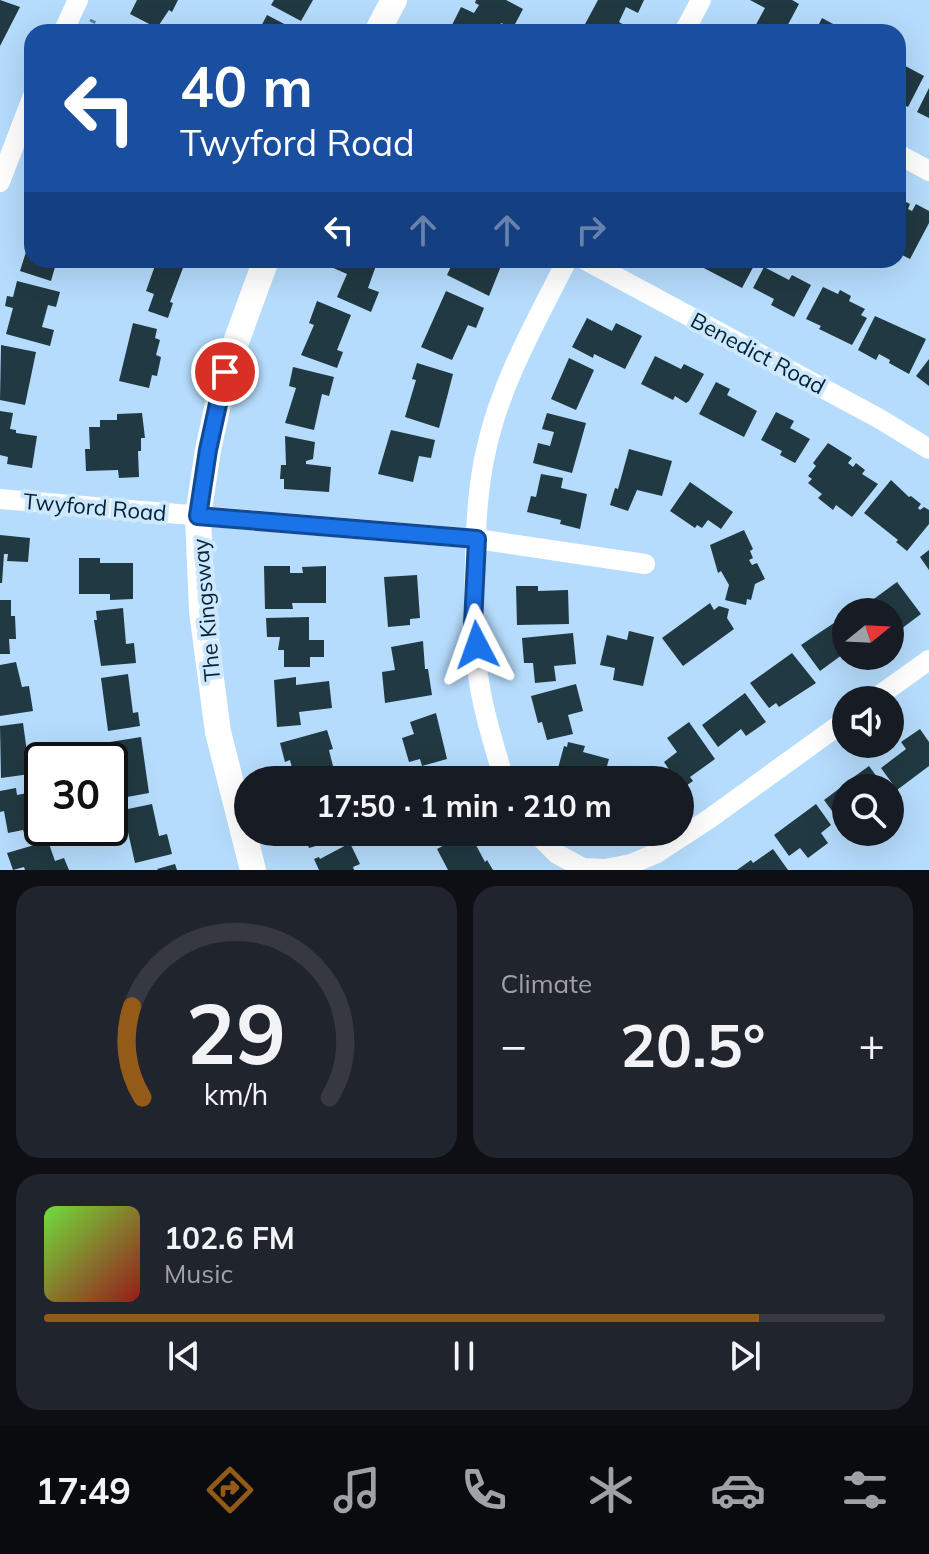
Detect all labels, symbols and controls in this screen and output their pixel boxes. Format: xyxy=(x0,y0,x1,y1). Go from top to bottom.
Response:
text: 40 m xyxy=(180,51,313,121)
icon: left xyxy=(48,56,152,160)
text: Twyford Road xyxy=(180,120,415,165)
icon: left xyxy=(317,208,361,252)
icon: ahead xyxy=(401,208,445,252)
icon: ahead xyxy=(485,208,529,252)
icon: right xyxy=(569,208,613,252)
street label: Benedict Road xyxy=(686,306,830,400)
pin xyxy=(191,338,259,406)
icon: arrive xyxy=(203,350,247,394)
street label: Twyford Road xyxy=(22,487,168,527)
street label: The Kingsway xyxy=(186,537,226,683)
north arrow xyxy=(832,598,904,670)
map controls xyxy=(832,598,904,846)
position arrow xyxy=(435,603,519,687)
button: sound xyxy=(832,686,904,758)
speed limit sign: 30 xyxy=(24,742,128,846)
button: search xyxy=(832,774,904,846)
text: 17:50 · 1 min · 210 m xyxy=(316,787,612,825)
text: Climate xyxy=(501,967,592,1000)
text: 29 xyxy=(186,980,286,1085)
text: 20.5° xyxy=(620,1007,766,1082)
text: − xyxy=(501,1017,527,1072)
text: + xyxy=(859,1017,885,1072)
text: km/h xyxy=(204,1076,269,1112)
text: 102.6 FM xyxy=(164,1219,295,1257)
text: Music xyxy=(164,1257,233,1290)
icon: previous xyxy=(162,1334,206,1378)
icon: pause xyxy=(442,1334,486,1378)
icon: next xyxy=(723,1334,767,1378)
icon: directions xyxy=(202,1462,258,1518)
icon: music xyxy=(329,1462,385,1518)
icon: phone xyxy=(456,1462,512,1518)
icon: climate xyxy=(583,1462,639,1518)
icon: car xyxy=(710,1462,766,1518)
icon: filters xyxy=(837,1462,893,1518)
text: 17:49 xyxy=(36,1468,131,1513)

